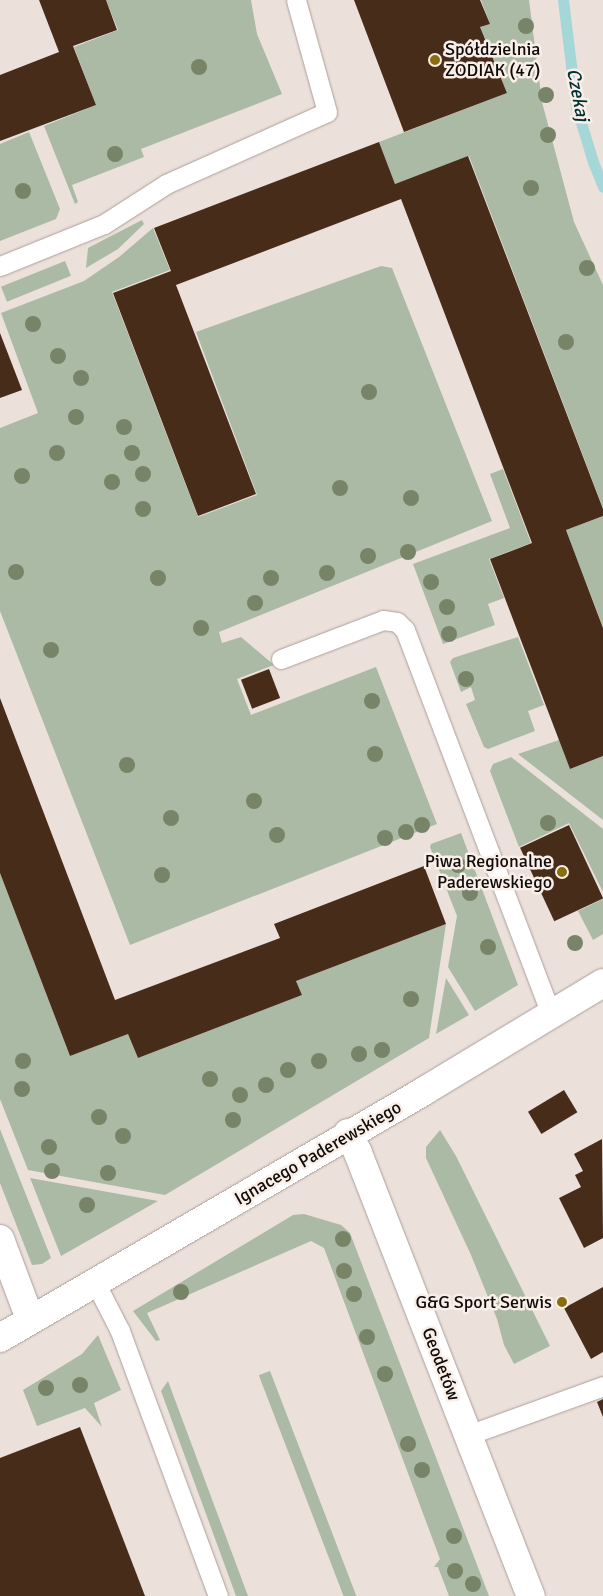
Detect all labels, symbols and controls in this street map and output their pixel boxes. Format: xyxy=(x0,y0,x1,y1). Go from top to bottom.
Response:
place label: Spółdzielnia ZODIAK (47) xyxy=(445,39,541,82)
marker: Spółdzielnia ZODIAK (47) xyxy=(429,54,441,66)
water label: Czekaj xyxy=(561,66,593,124)
place label: Piwa Regionalne Paderewskiego xyxy=(425,851,552,894)
marker: Piwa Regionalne Paderewskiego xyxy=(556,866,568,878)
street label: Ignacego Paderewskiego xyxy=(231,1096,405,1210)
place label: G&G Sport Serwis xyxy=(415,1291,552,1313)
marker: G&G Sport Serwis xyxy=(556,1296,568,1308)
street label: Geodetów xyxy=(417,1324,465,1404)

